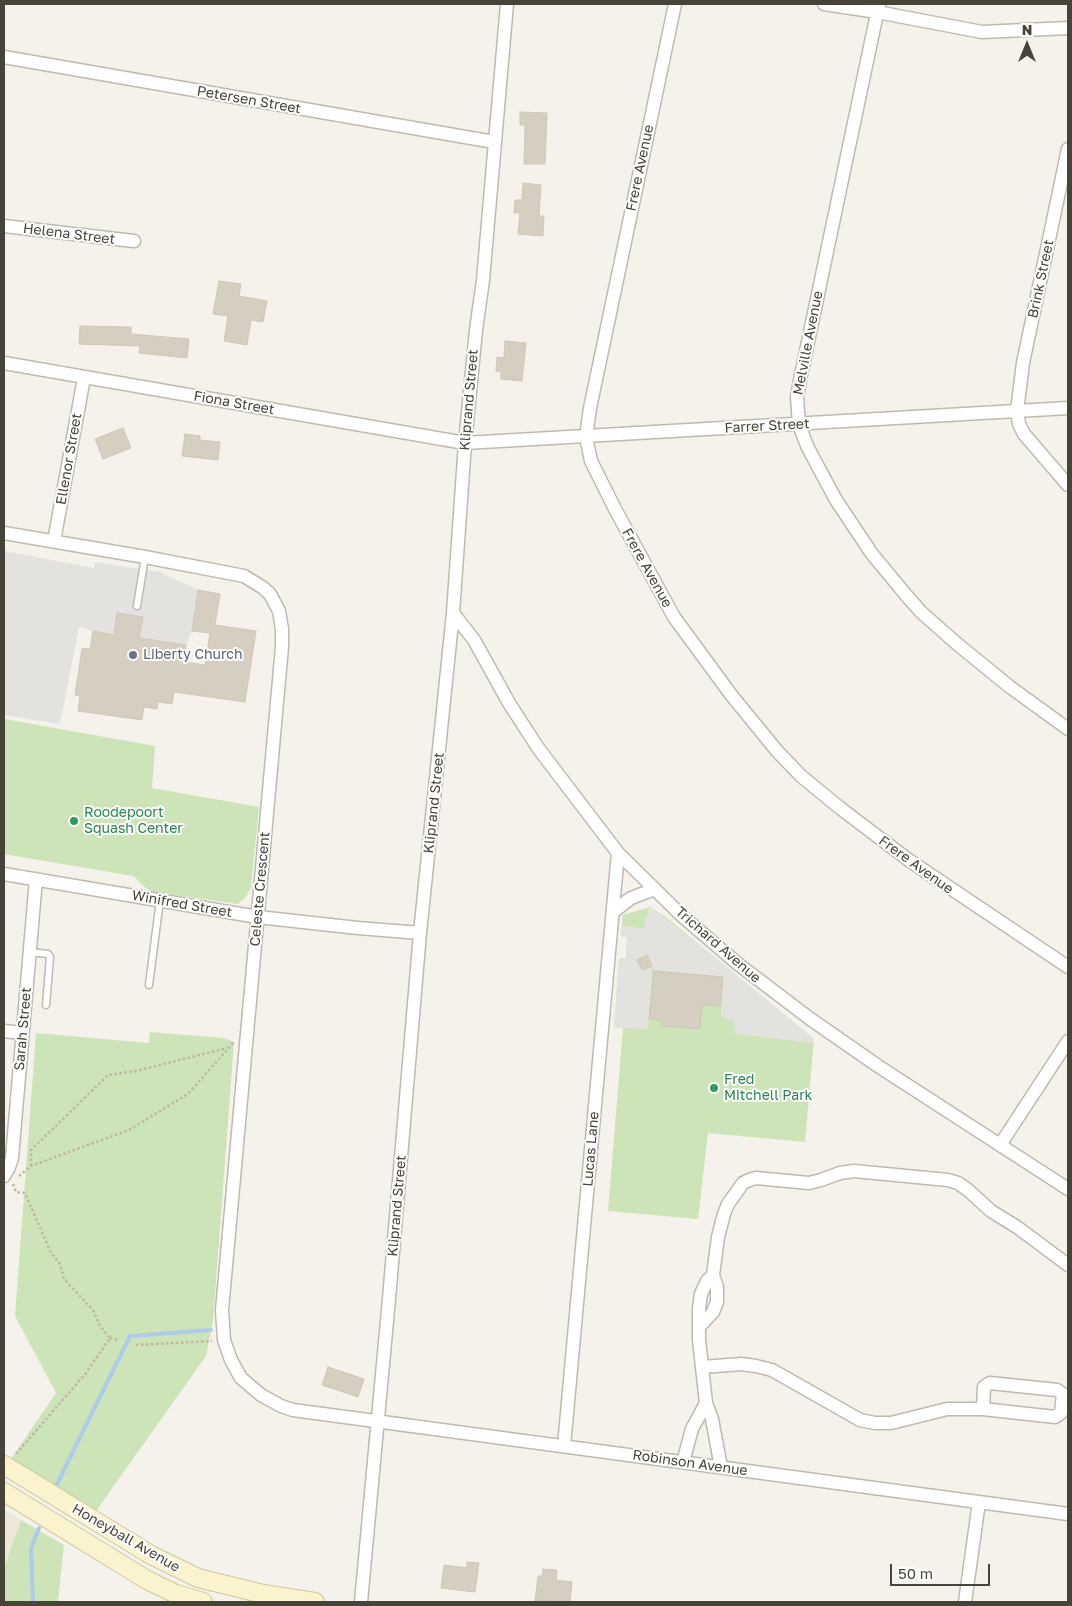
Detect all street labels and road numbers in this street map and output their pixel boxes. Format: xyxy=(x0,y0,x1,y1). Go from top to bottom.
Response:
street label: Petersen Street xyxy=(196,83,302,117)
street label: Frere Avenue xyxy=(623,123,657,213)
street label: Helena Street xyxy=(22,220,116,248)
street label: Brink Street xyxy=(1024,238,1058,320)
street label: Melville Avenue xyxy=(790,289,826,397)
street label: Kliprand Street xyxy=(456,349,482,451)
street label: Fiona Street xyxy=(192,388,276,418)
street label: Ellenor Street xyxy=(53,412,85,506)
street label: Farrer Street xyxy=(724,415,810,437)
street label: Frere Avenue xyxy=(618,525,676,611)
street label: Kliprand Street xyxy=(420,752,448,854)
street label: Celeste Crescent xyxy=(247,831,273,947)
street label: Frere Avenue xyxy=(875,832,957,898)
street label: Winifred Street xyxy=(130,887,234,921)
street label: Trichard Avenue xyxy=(672,903,764,987)
street label: Sarah Street xyxy=(11,987,35,1071)
street label: Lucas Lane xyxy=(579,1111,603,1187)
street label: Kliprand Street xyxy=(384,1155,410,1257)
street label: Robinson Avenue xyxy=(631,1447,749,1479)
street label: Honeyball Avenue xyxy=(69,1500,183,1576)

